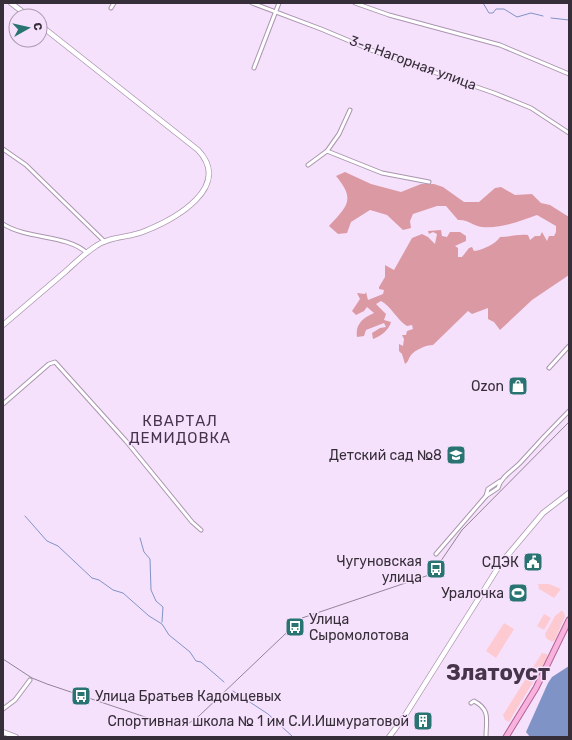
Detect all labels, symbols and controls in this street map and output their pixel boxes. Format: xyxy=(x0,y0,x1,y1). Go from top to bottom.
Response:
north arrow xyxy=(8,8,48,48)
text: С xyxy=(30,22,44,32)
street label: 3-я Нагорная улица xyxy=(347,32,479,94)
shop icon: Ozon xyxy=(507,375,529,397)
place label: Ozon xyxy=(471,378,504,395)
district label: КВАРТАЛ ДЕМИДОВКА xyxy=(129,412,231,447)
school or university icon: Детский сад №8 xyxy=(445,444,467,466)
place label: Детский сад №8 xyxy=(329,447,442,464)
public building icon: СДЭК xyxy=(522,551,544,573)
place label: Чугуновская улица xyxy=(336,553,422,586)
place label: СДЭК xyxy=(482,554,519,571)
bus stop icon: Чугуновская улица xyxy=(425,558,447,580)
sports icon: Уралочка xyxy=(507,582,529,604)
place label: Уралочка xyxy=(441,585,504,602)
place label: Улица Сыромолотова xyxy=(309,611,409,644)
bus stop icon: Улица Сыромолотова xyxy=(284,616,306,638)
district label: Златоуст xyxy=(446,659,550,686)
bus stop icon: Улица Братьев Кадомцевых xyxy=(70,685,92,707)
place label: Улица Братьев Кадомцевых xyxy=(95,688,282,705)
building icon: Спортивная школа № 1 им С.И.Ишмуратовой xyxy=(412,710,434,732)
place label: Спортивная школа № 1 им С.И.Ишмуратовой xyxy=(107,713,409,730)

